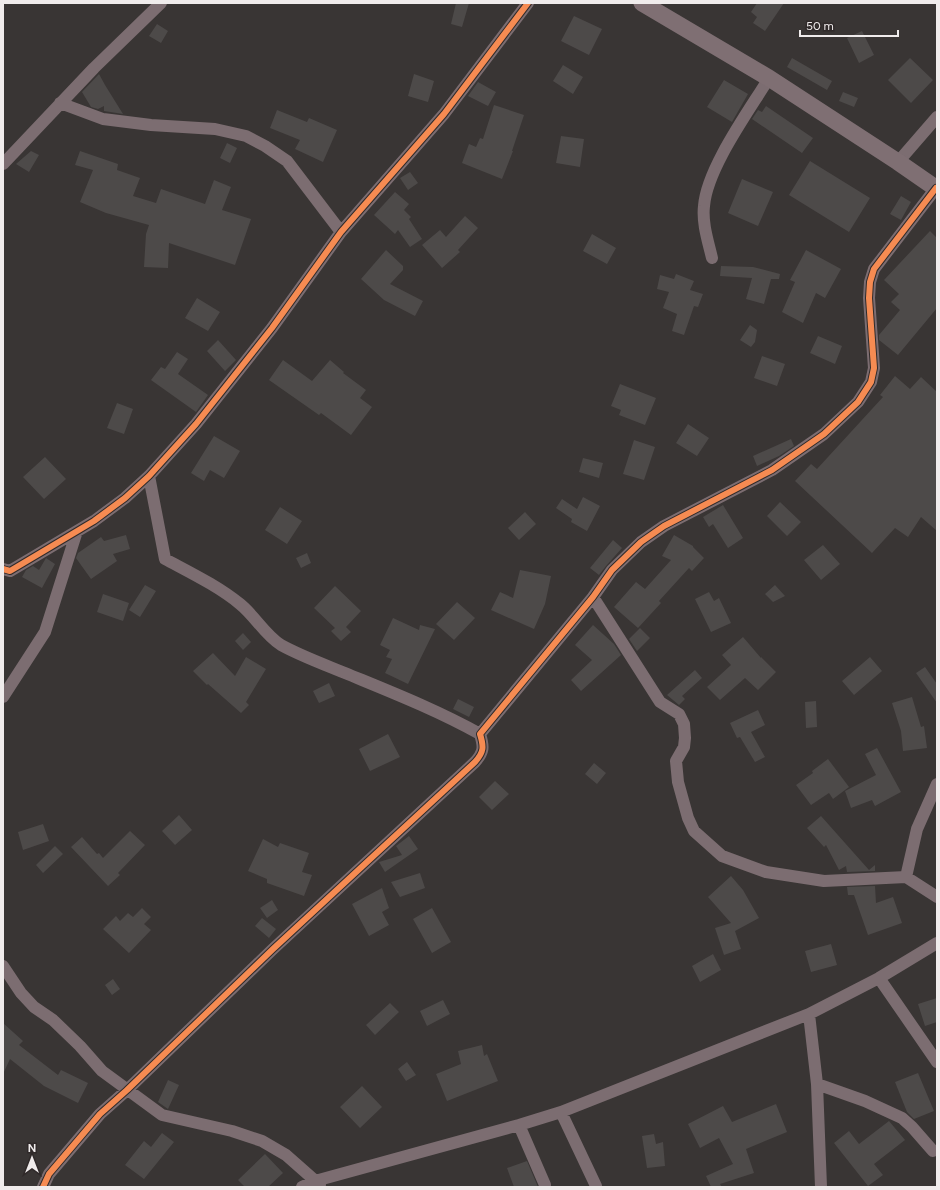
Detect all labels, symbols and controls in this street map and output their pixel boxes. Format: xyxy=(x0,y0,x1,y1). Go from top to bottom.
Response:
scale bar xyxy=(800,12,898,38)
text: 50 m xyxy=(806,19,834,33)
north arrow xyxy=(12,1138,52,1178)
text: N xyxy=(28,1142,36,1155)

